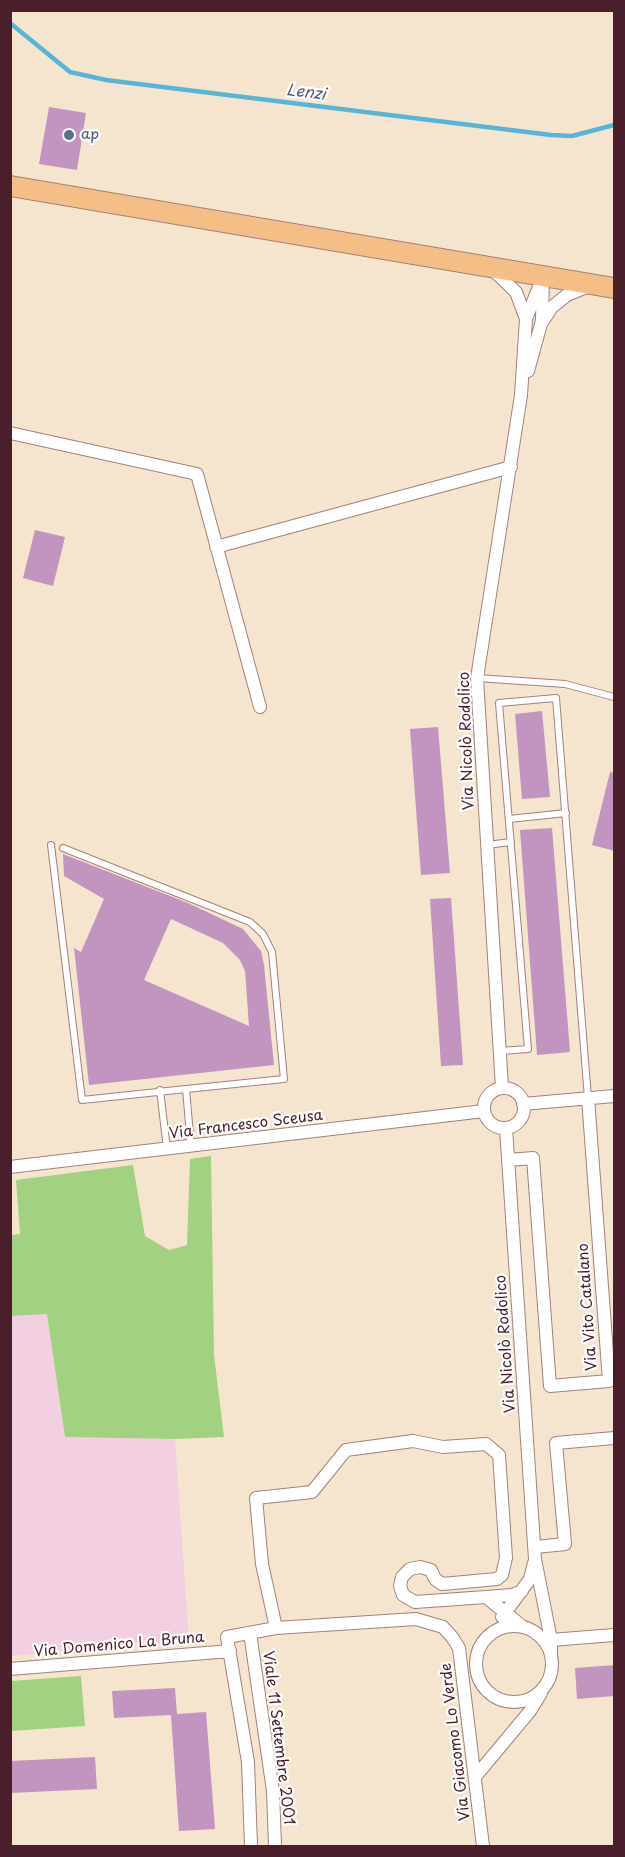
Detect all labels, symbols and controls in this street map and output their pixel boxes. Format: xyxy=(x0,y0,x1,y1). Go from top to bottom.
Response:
water label: Lenzi xyxy=(285,81,327,105)
place label: ap xyxy=(81,126,99,144)
marker: ap xyxy=(62,128,76,142)
street label: Via Nicolò Rodolico xyxy=(456,671,478,811)
street label: Via Francesco Sceusa xyxy=(168,1107,324,1143)
street label: Via Vito Catalano xyxy=(575,1243,601,1371)
street label: Via Nicolò Rodolico xyxy=(492,1274,520,1414)
street label: Via Domenico La Bruna xyxy=(33,1629,205,1661)
street label: Viale 11 Settembre 2001 xyxy=(258,1650,298,1826)
street label: Via Giacomo Lo Verde xyxy=(437,1662,475,1822)

